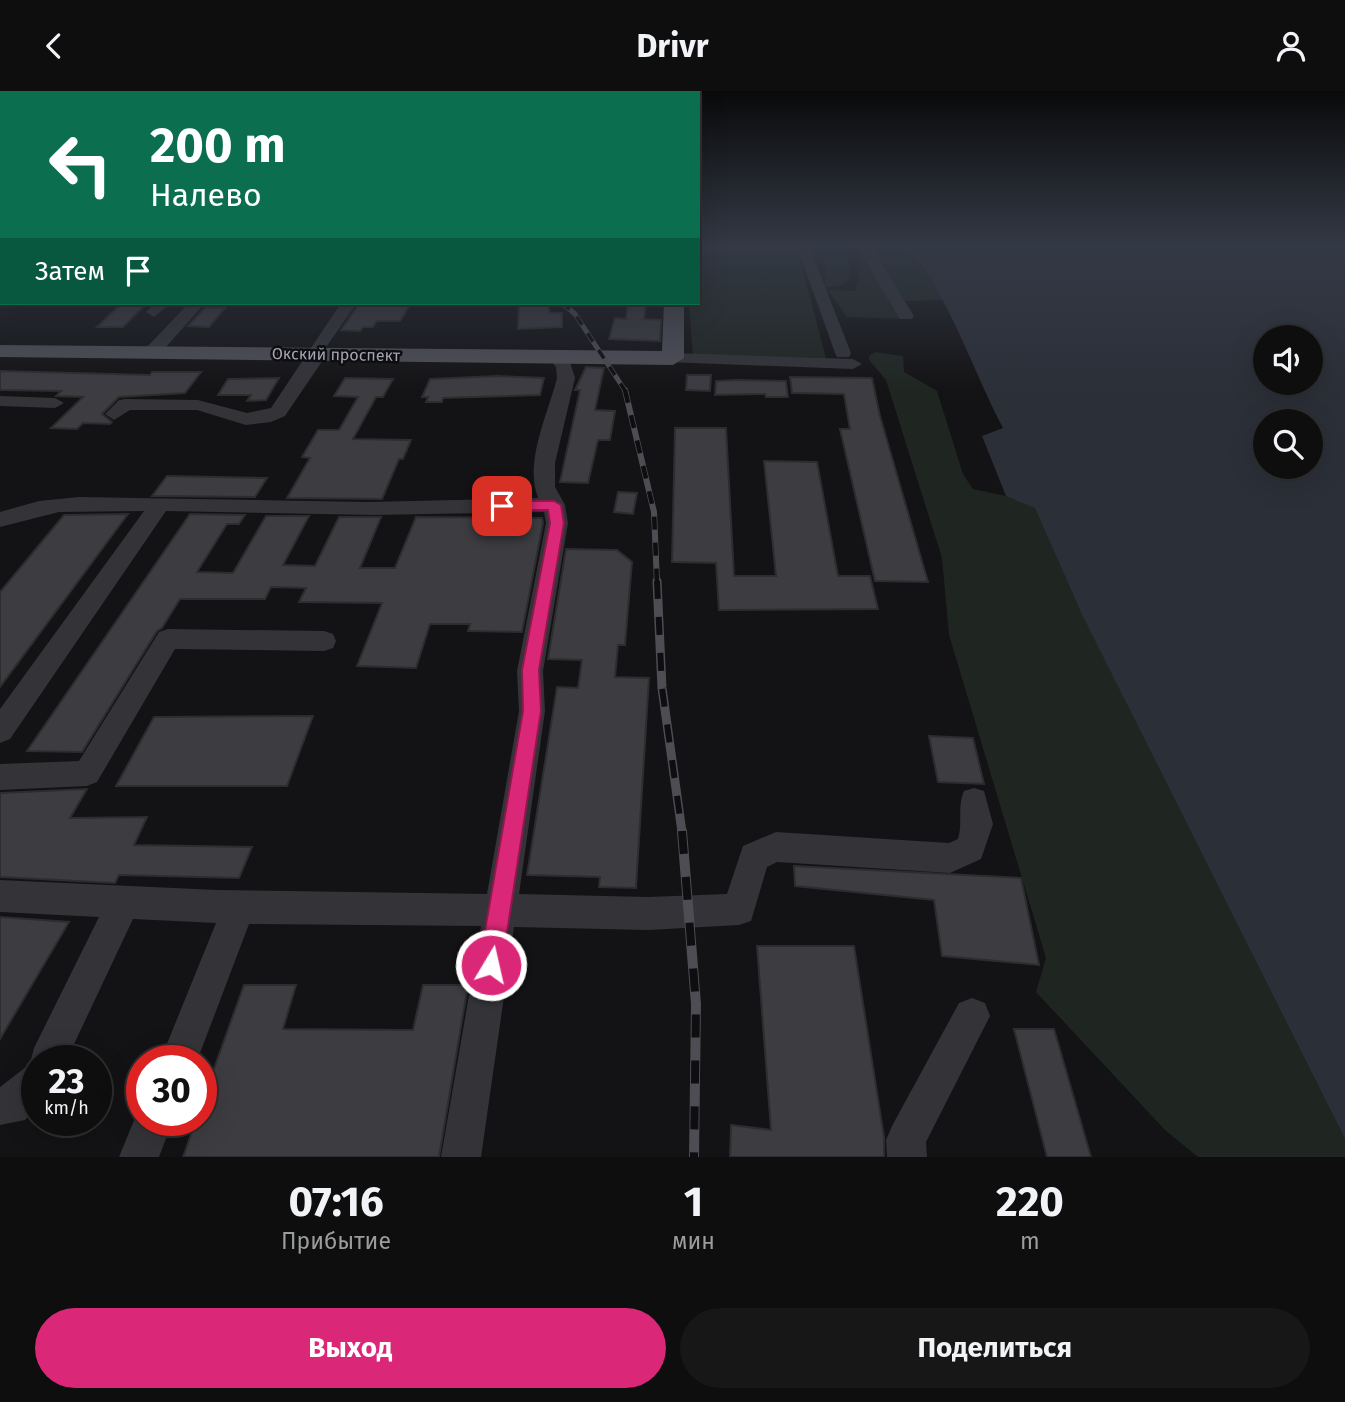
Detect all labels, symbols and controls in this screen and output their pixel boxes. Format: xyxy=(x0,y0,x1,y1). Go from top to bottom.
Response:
icon: back xyxy=(35,27,73,65)
text: Drivr xyxy=(637,27,708,65)
icon: person xyxy=(1272,27,1310,65)
text: 200 m xyxy=(150,116,286,175)
icon: left xyxy=(35,119,126,210)
text: Налево xyxy=(150,176,262,214)
icon: arrive xyxy=(119,252,157,290)
text: Затем xyxy=(35,256,105,287)
map controls xyxy=(1253,325,1323,479)
button: sound xyxy=(1253,325,1323,395)
street label: Окский проспект xyxy=(272,344,401,365)
button: search xyxy=(1253,409,1323,479)
pin xyxy=(472,476,532,536)
icon: arrive xyxy=(483,487,521,525)
position arrow xyxy=(454,928,528,1002)
speed limit sign: 30 xyxy=(126,1045,217,1136)
text: 23 xyxy=(48,1060,85,1102)
text: km/h xyxy=(44,1097,89,1119)
text: 07:16 xyxy=(288,1177,384,1227)
text: 1 xyxy=(684,1177,703,1227)
text: 220 xyxy=(996,1177,1064,1227)
text: Прибытие xyxy=(281,1227,391,1255)
text: мин xyxy=(672,1227,715,1255)
text: m xyxy=(1020,1227,1040,1255)
button: Выход xyxy=(35,1308,666,1388)
button: Поделиться xyxy=(680,1308,1310,1388)

